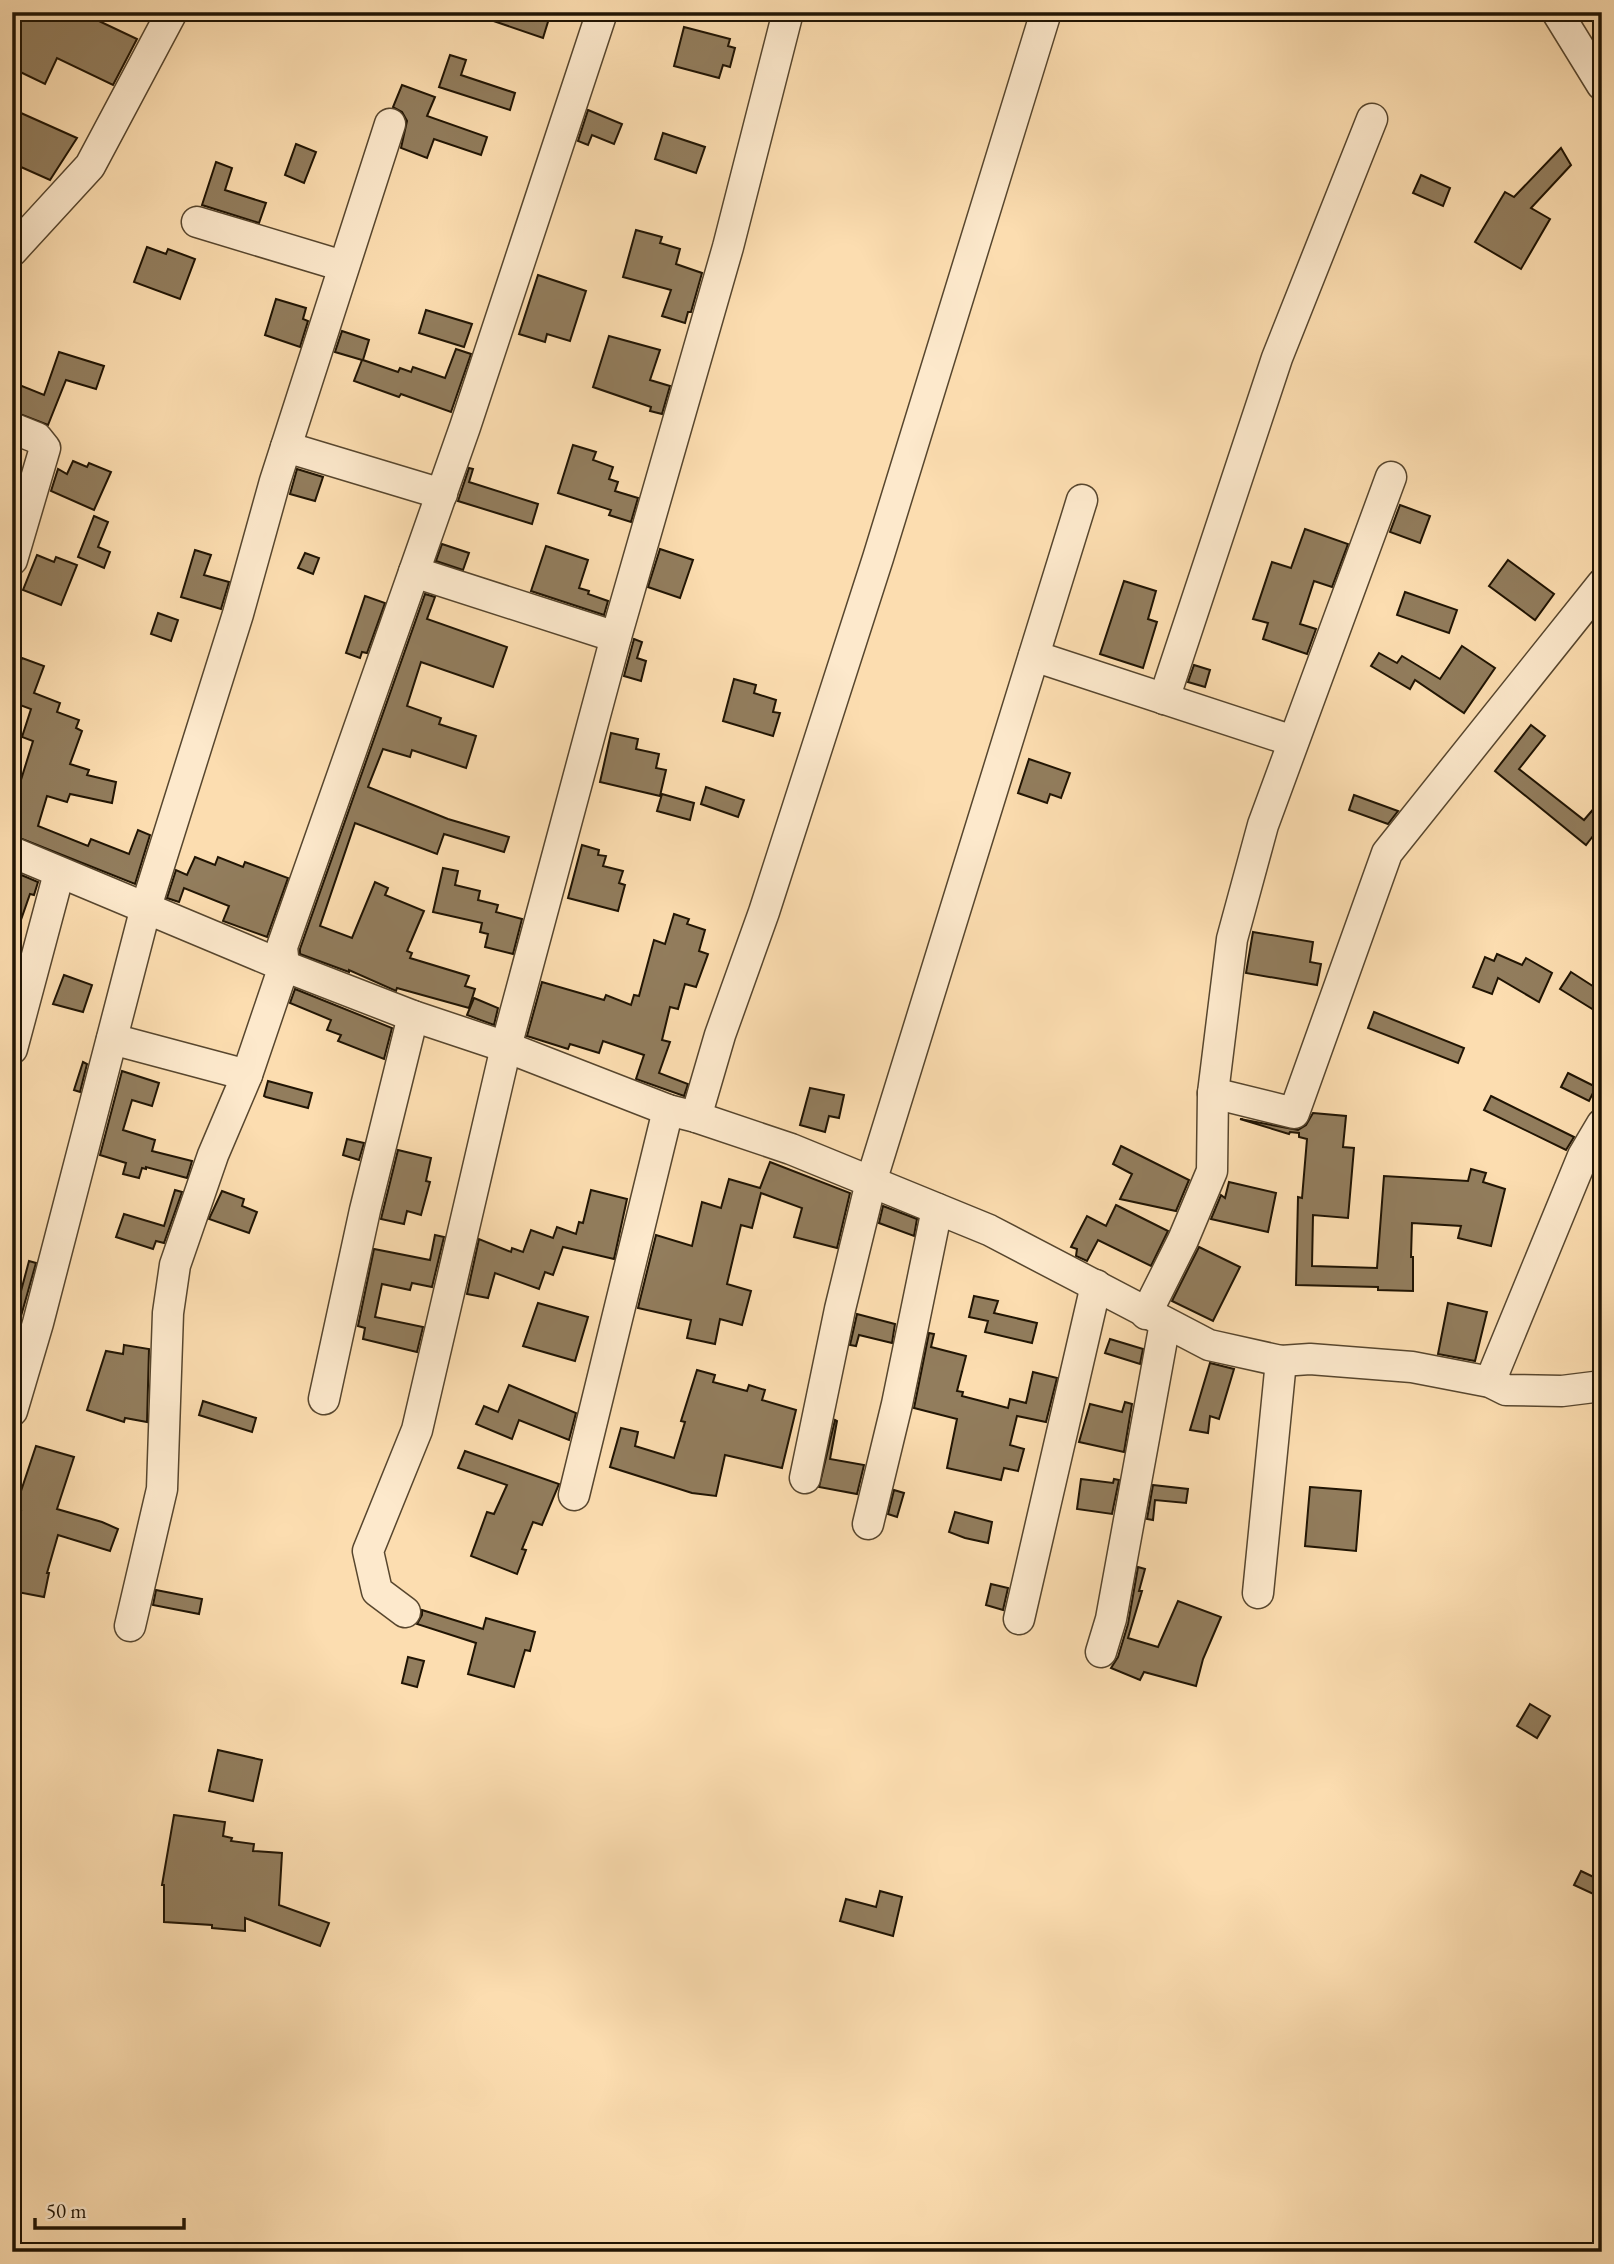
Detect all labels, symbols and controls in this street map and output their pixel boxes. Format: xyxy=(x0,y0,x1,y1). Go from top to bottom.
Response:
scale bar xyxy=(35,2187,184,2231)
text: 50 m xyxy=(46,2197,87,2224)

